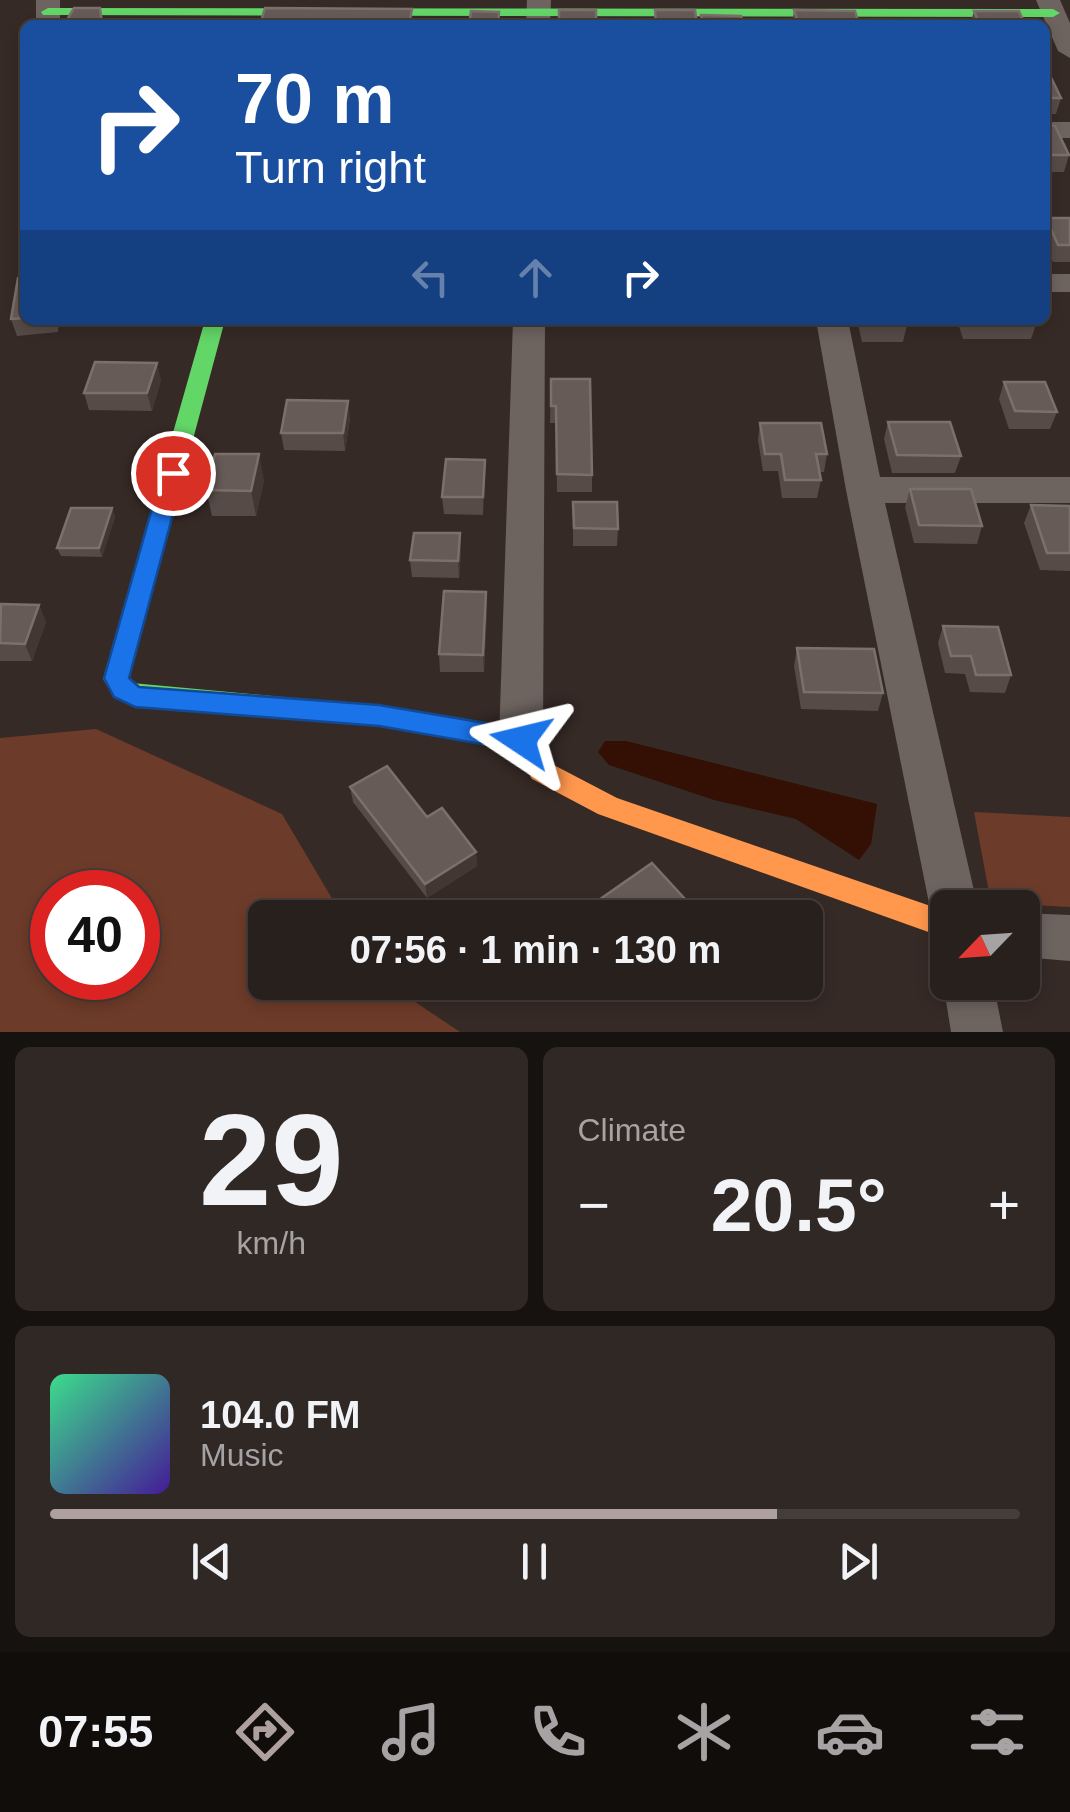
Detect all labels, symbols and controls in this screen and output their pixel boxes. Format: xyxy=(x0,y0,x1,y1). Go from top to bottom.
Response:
icon: right xyxy=(70,60,200,190)
text: 70 m xyxy=(235,60,395,138)
text: Turn right xyxy=(235,142,426,193)
icon: left xyxy=(403,250,458,305)
icon: ahead xyxy=(508,250,563,305)
icon: right xyxy=(613,250,668,305)
pin xyxy=(131,431,216,516)
icon: arrive xyxy=(146,446,201,501)
position arrow xyxy=(469,688,573,792)
speed limit sign: 40 xyxy=(30,870,160,1000)
north arrow xyxy=(930,890,1040,1000)
map controls xyxy=(930,890,1040,1000)
text: 07:56 · 1 min · 130 m xyxy=(350,929,721,971)
text: 29 xyxy=(199,1087,344,1233)
text: Climate xyxy=(578,1112,686,1148)
text: 20.5° xyxy=(711,1163,887,1247)
text: − xyxy=(578,1174,610,1236)
text: + xyxy=(988,1174,1020,1236)
text: km/h xyxy=(237,1225,306,1261)
text: 104.0 FM xyxy=(200,1394,361,1436)
text: Music xyxy=(200,1437,284,1473)
icon: previous xyxy=(184,1534,239,1589)
icon: pause xyxy=(507,1534,562,1589)
icon: next xyxy=(831,1534,886,1589)
icon: directions xyxy=(230,1697,300,1767)
icon: music xyxy=(376,1697,446,1767)
icon: phone xyxy=(523,1697,593,1767)
icon: climate xyxy=(669,1697,739,1767)
icon: car xyxy=(815,1697,885,1767)
icon: filters xyxy=(962,1697,1032,1767)
text: 07:55 xyxy=(38,1706,153,1757)

